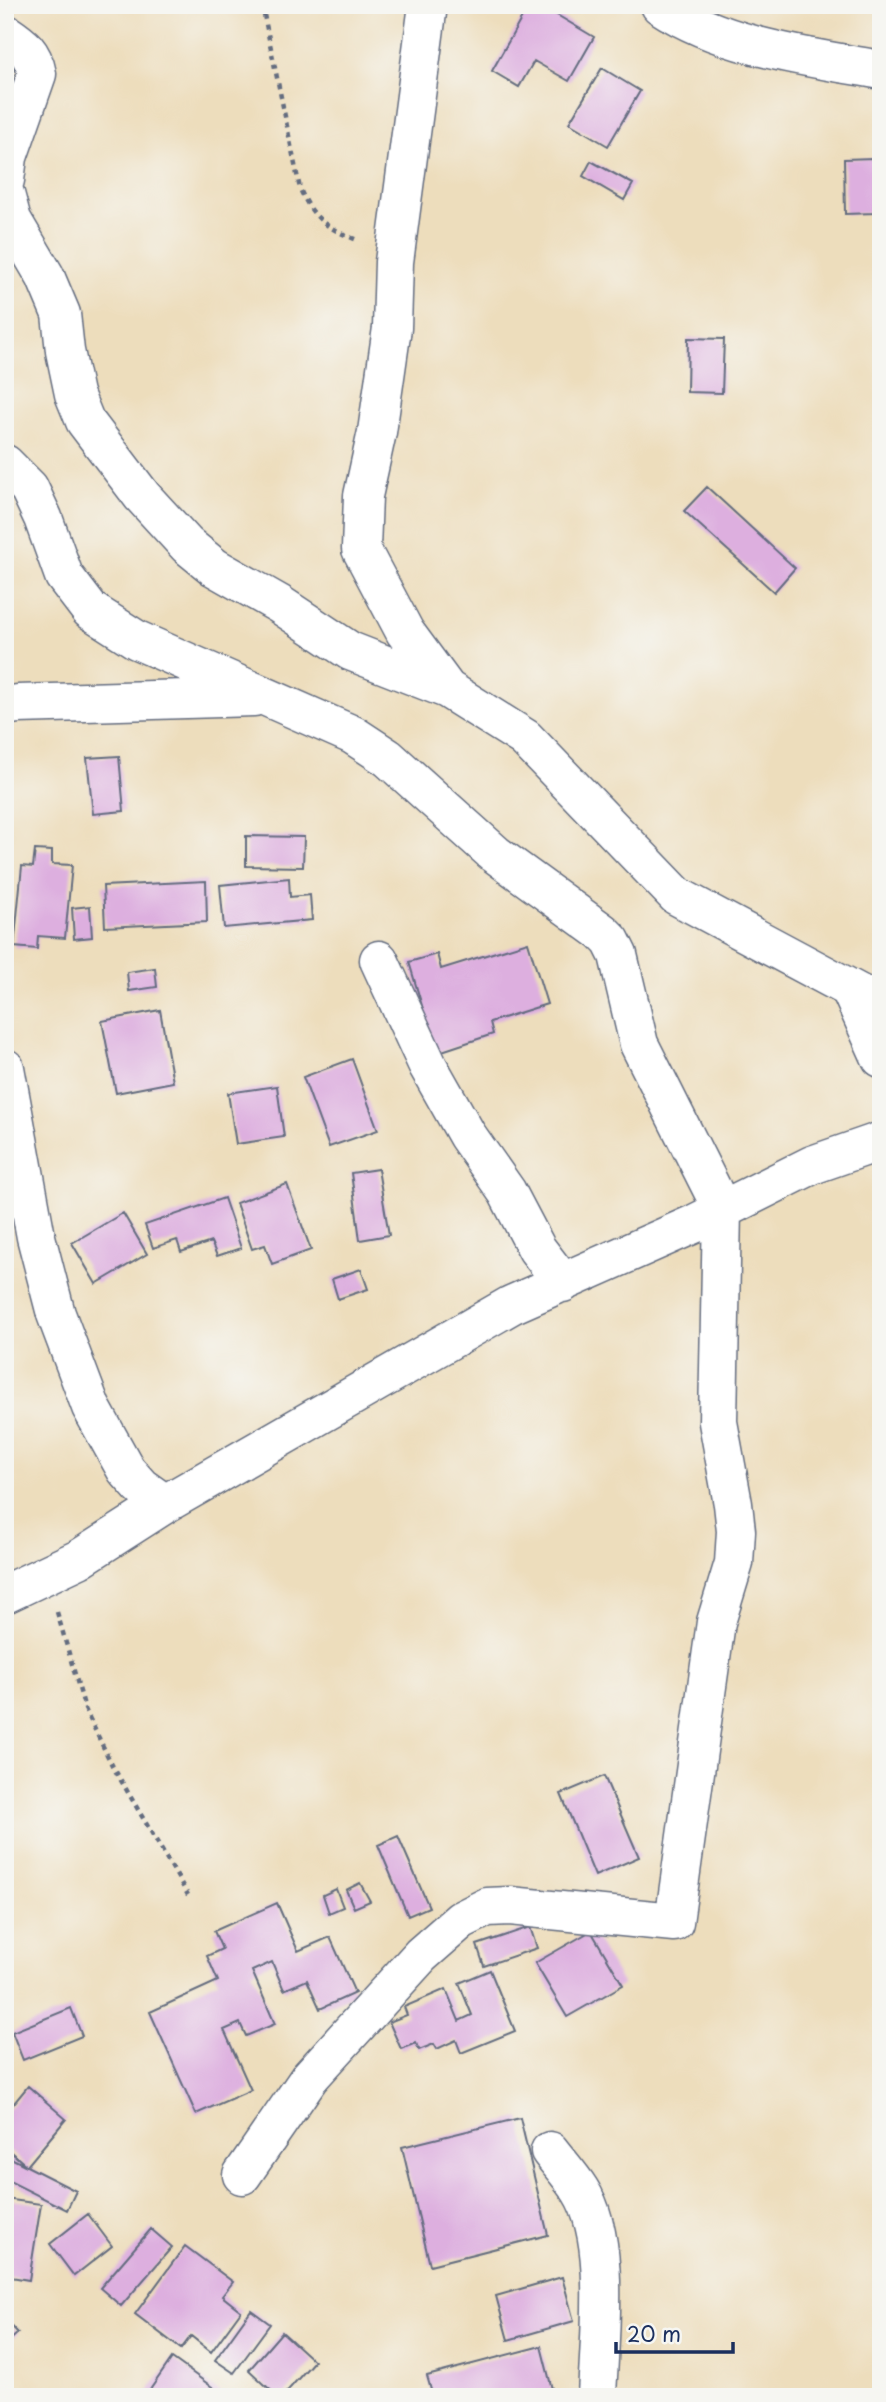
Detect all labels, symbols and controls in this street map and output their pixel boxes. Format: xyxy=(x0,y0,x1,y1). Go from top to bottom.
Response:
scale bar xyxy=(616,2311,734,2355)
text: 20 m xyxy=(627,2317,681,2349)

